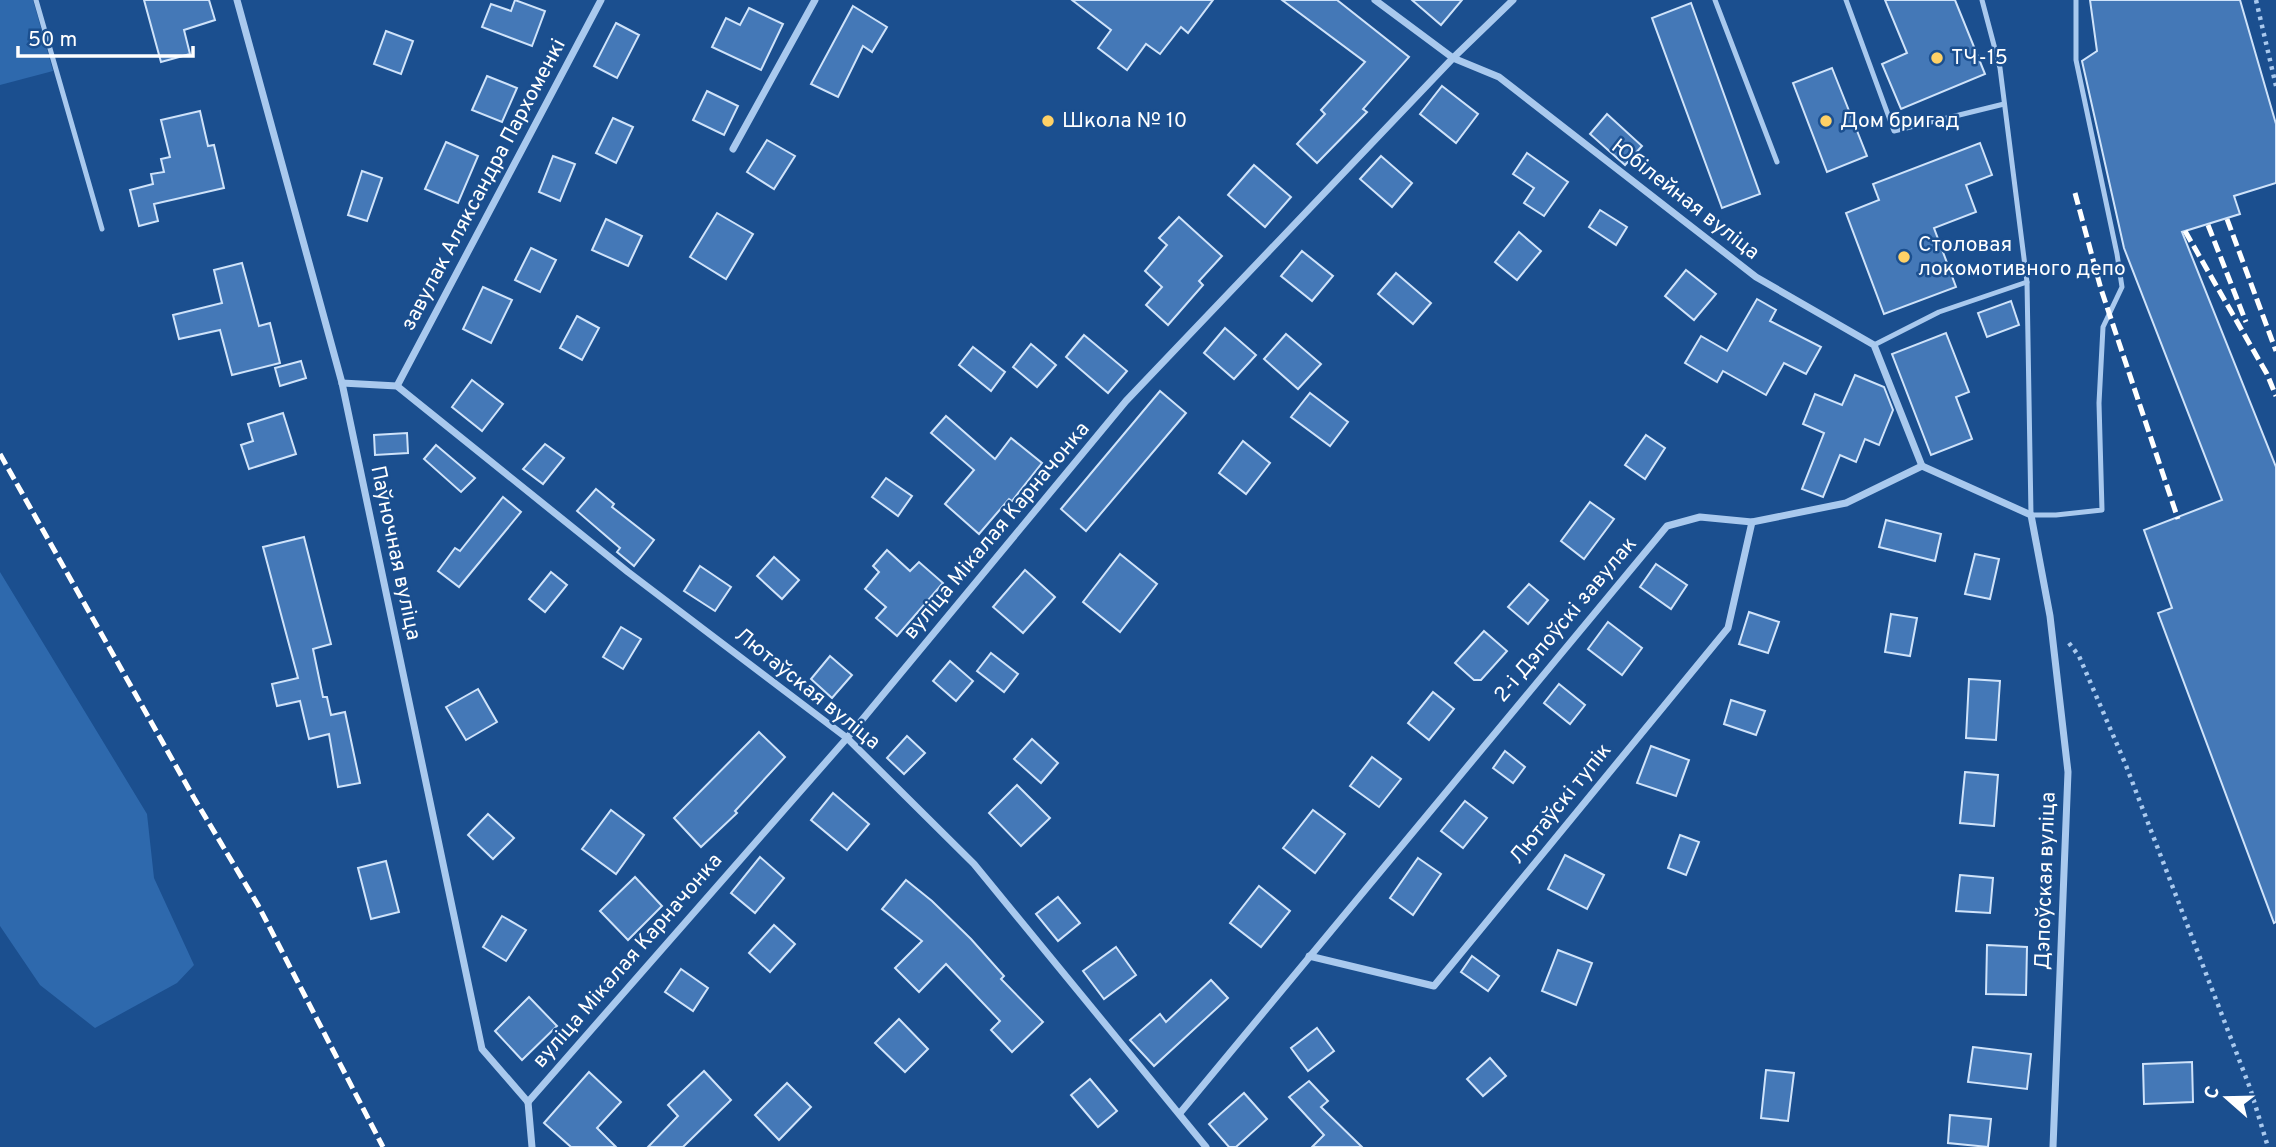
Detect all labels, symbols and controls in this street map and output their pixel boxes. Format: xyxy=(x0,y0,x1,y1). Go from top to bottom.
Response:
scale bar xyxy=(18,14,192,58)
text: 50 m xyxy=(28,27,77,54)
street label: завулак Аляксандра Пархоменкі xyxy=(395,34,573,336)
place label: ТЧ-15 xyxy=(1951,45,2008,72)
marker: ТЧ-15 xyxy=(1929,50,1945,66)
place label: Школа № 10 xyxy=(1062,108,1187,135)
place label: Дом бригад xyxy=(1840,108,1959,135)
marker: Школа № 10 xyxy=(1040,113,1056,129)
marker: Дом бригад xyxy=(1818,113,1834,129)
street label: Юбілейная вуліца xyxy=(1605,134,1765,266)
place label: Столовая локомотивного депо xyxy=(1918,232,2126,283)
marker: Столовая локомотивного депо xyxy=(1896,249,1912,265)
street label: вуліца Мікалая Карначонка xyxy=(898,417,1096,645)
street label: Паўночная вуліца xyxy=(363,463,427,643)
street label: 2-і Дэпоўскі завулак xyxy=(1489,531,1643,709)
street label: Лютаўская вуліца xyxy=(729,622,885,756)
street label: Лютаўскі тупік xyxy=(1504,738,1618,870)
street label: Дэпоўская вуліца xyxy=(2029,791,2063,971)
street label: вуліца Мікалая Карначонка xyxy=(527,848,729,1074)
north arrow xyxy=(2192,1063,2262,1133)
text: С xyxy=(2200,1083,2226,1103)

